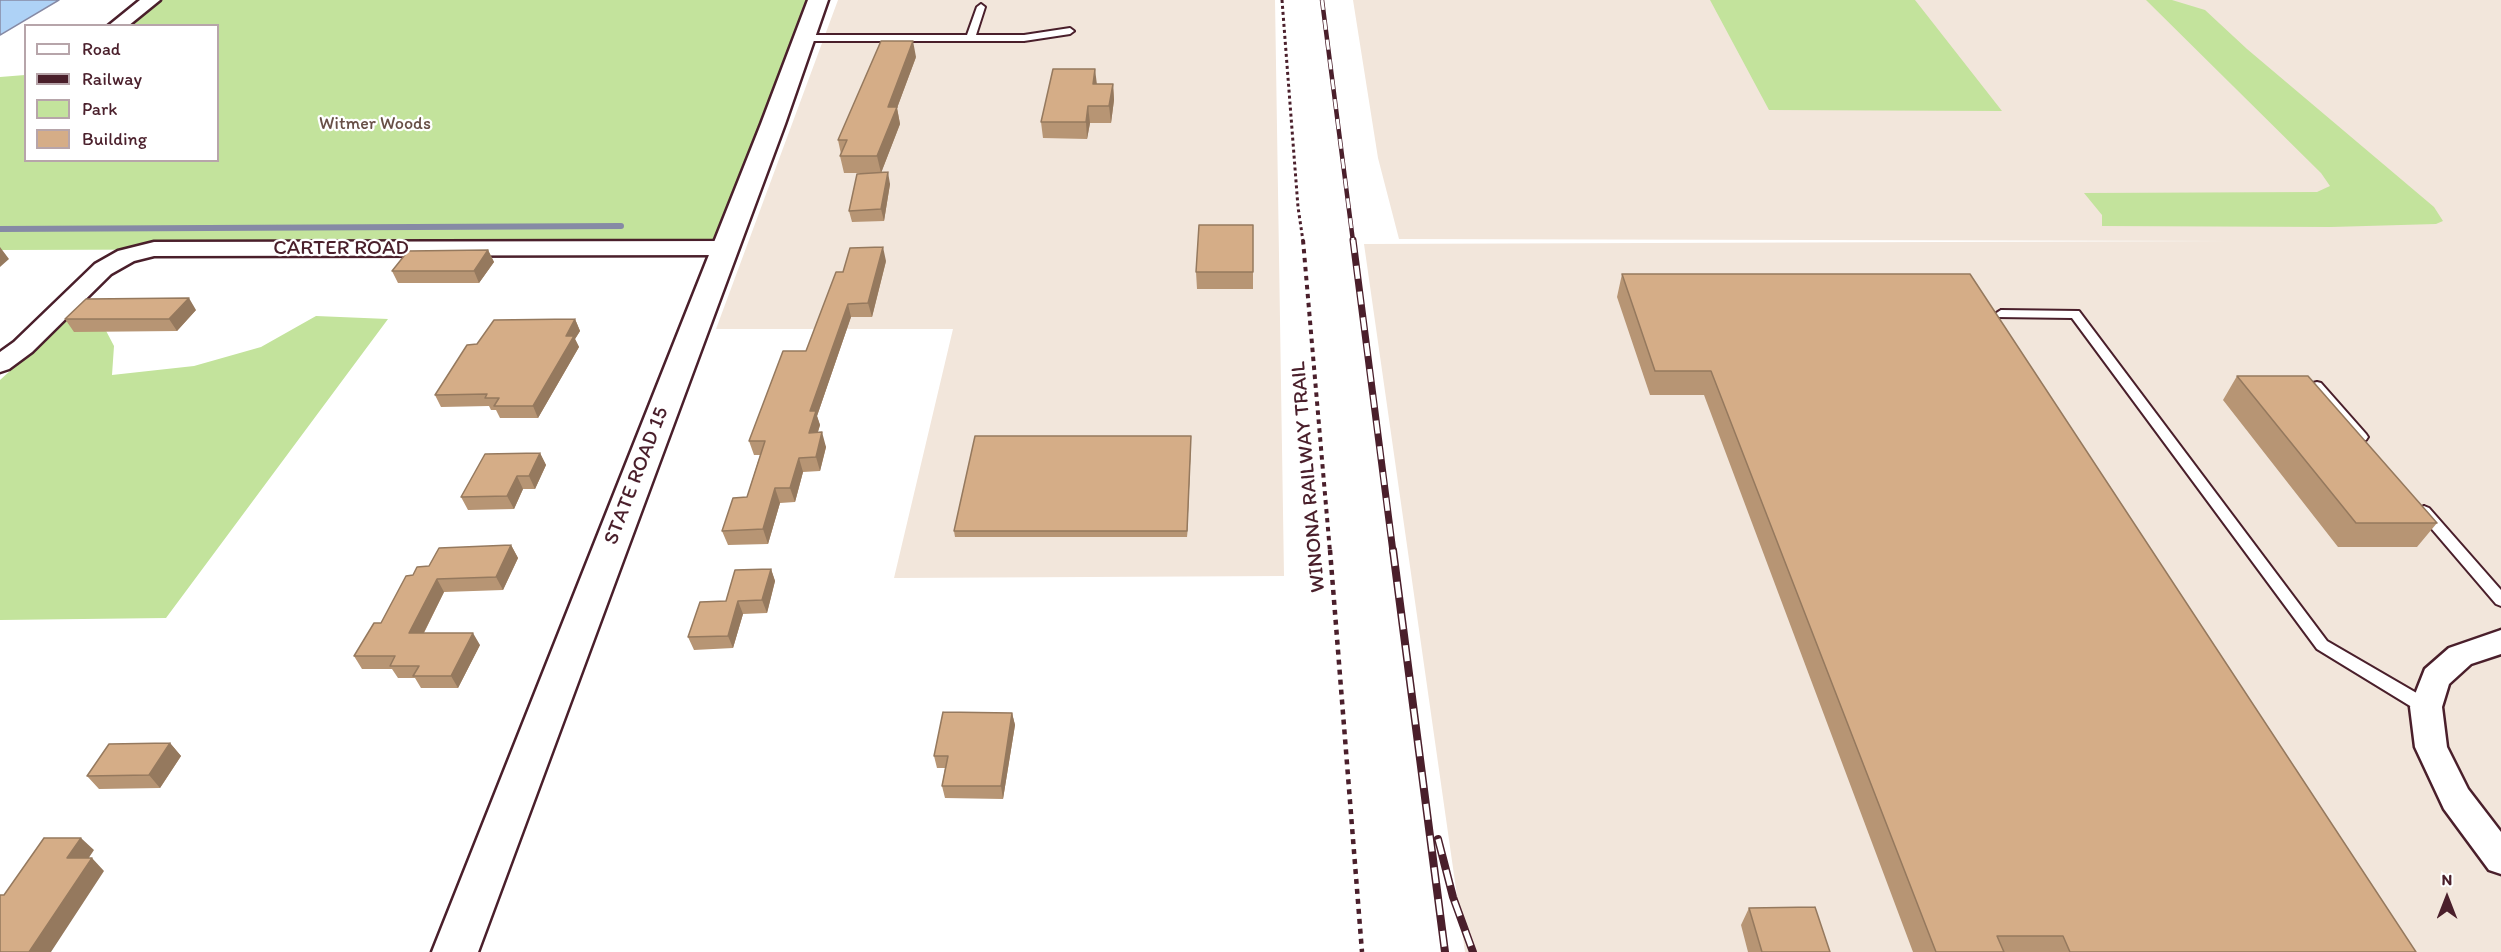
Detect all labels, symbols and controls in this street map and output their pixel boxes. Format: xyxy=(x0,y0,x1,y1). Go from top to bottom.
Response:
legend xyxy=(24,24,219,162)
text: Road xyxy=(82,38,121,60)
text: Railway xyxy=(82,68,142,90)
text: Park xyxy=(82,98,117,120)
park label: Witmer Woods xyxy=(319,113,431,135)
text: Building xyxy=(82,128,147,150)
street label: CARTER ROAD xyxy=(273,236,409,262)
street label: WINONA RAILWAY TRAIL xyxy=(1286,360,1332,594)
street label: STATE ROAD 15 xyxy=(599,404,675,548)
north arrow xyxy=(2417,868,2477,928)
text: N xyxy=(2442,870,2452,889)

